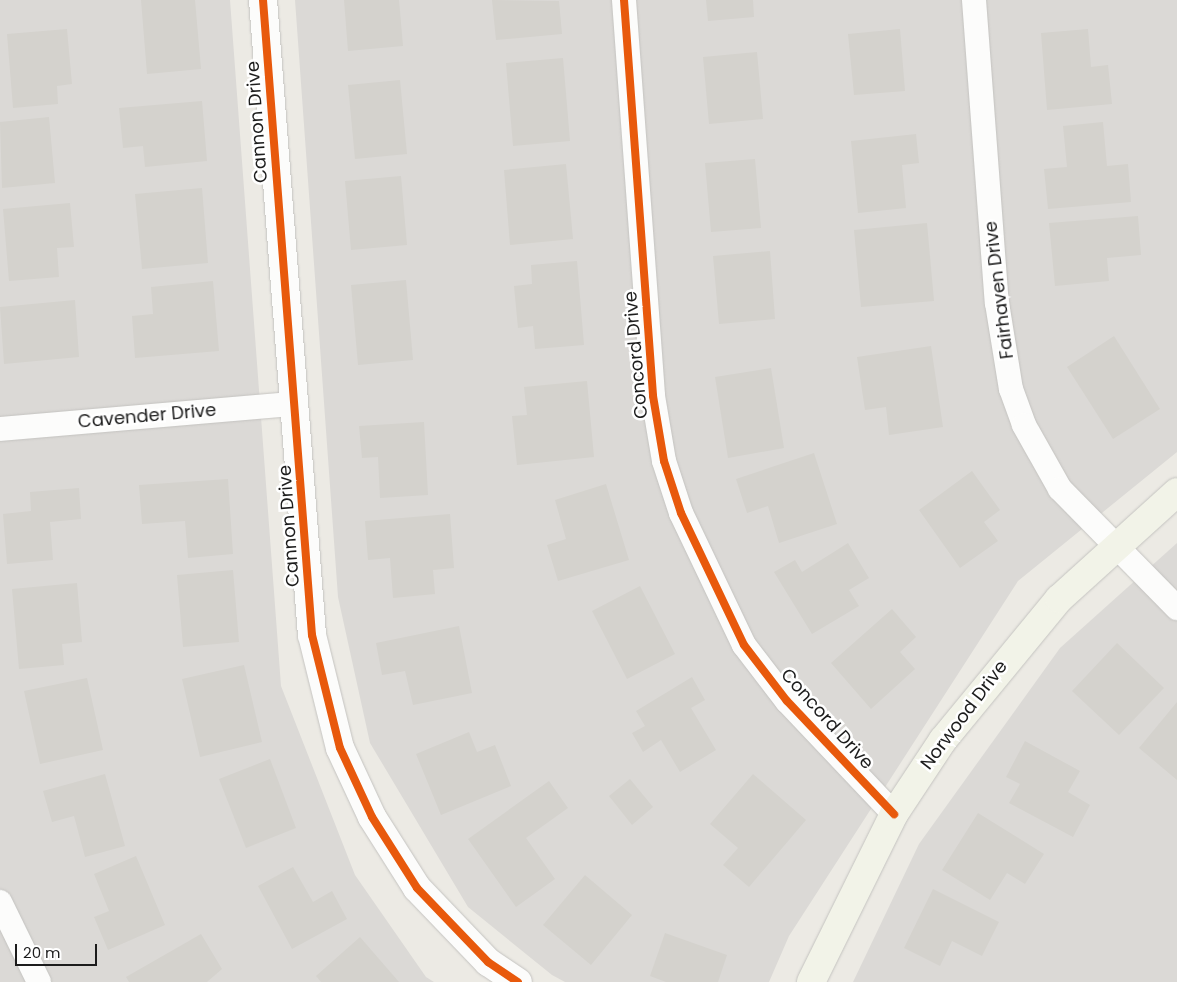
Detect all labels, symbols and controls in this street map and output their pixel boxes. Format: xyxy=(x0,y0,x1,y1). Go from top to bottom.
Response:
street label: Cannon Drive xyxy=(242,60,272,184)
street label: Fairhaven Drive xyxy=(980,220,1018,360)
street label: Concord Drive xyxy=(620,290,652,420)
street label: Cavender Drive xyxy=(77,399,217,433)
street label: Cannon Drive xyxy=(274,464,304,588)
street label: Norwood Drive xyxy=(916,656,1012,774)
street label: Concord Drive xyxy=(776,664,878,774)
scale bar xyxy=(18,934,100,966)
text: 20 m xyxy=(23,942,61,963)

